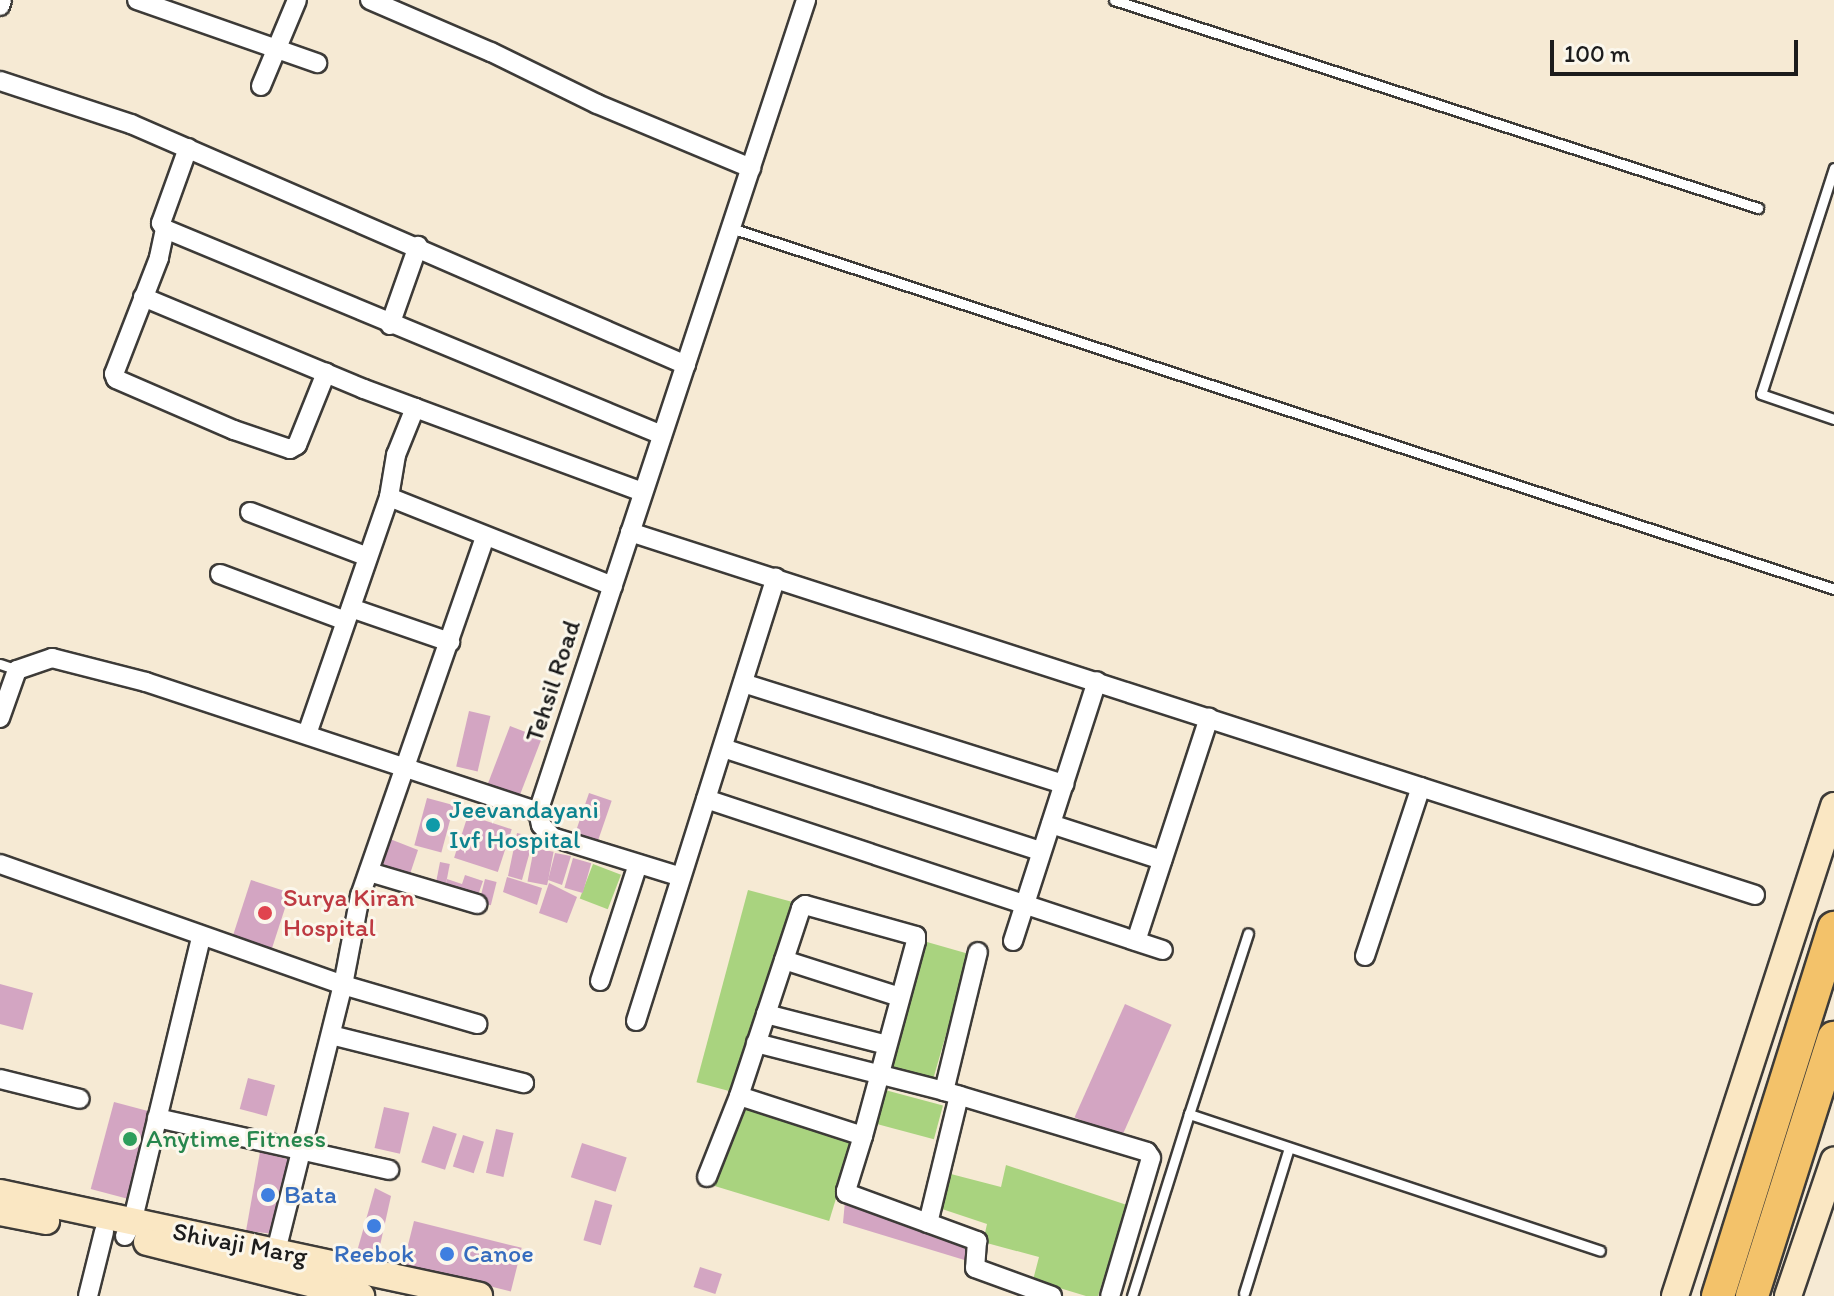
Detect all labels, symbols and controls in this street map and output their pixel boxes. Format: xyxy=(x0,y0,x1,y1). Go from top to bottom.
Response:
scale bar xyxy=(1554,24,1802,74)
text: 100 m xyxy=(1564,39,1630,68)
street label: Tehsil Road xyxy=(519,616,587,746)
place label: Jeevandayani Ivf Hospital xyxy=(449,794,599,856)
marker: Jeevandayani Ivf Hospital xyxy=(424,816,442,834)
place label: Surya Kiran Hospital xyxy=(283,882,413,944)
marker: Surya Kiran Hospital xyxy=(254,902,276,924)
place label: Anytime Fitness xyxy=(146,1123,325,1155)
marker: Anytime Fitness xyxy=(121,1130,139,1148)
place label: Bata xyxy=(284,1179,337,1211)
marker: Bata xyxy=(259,1186,277,1204)
street label: Shivaji Marg xyxy=(170,1216,310,1272)
marker: Reebok xyxy=(365,1217,383,1235)
place label: Reebok xyxy=(334,1238,414,1270)
place label: Canoe xyxy=(463,1238,534,1270)
marker: Canoe xyxy=(438,1245,456,1263)

